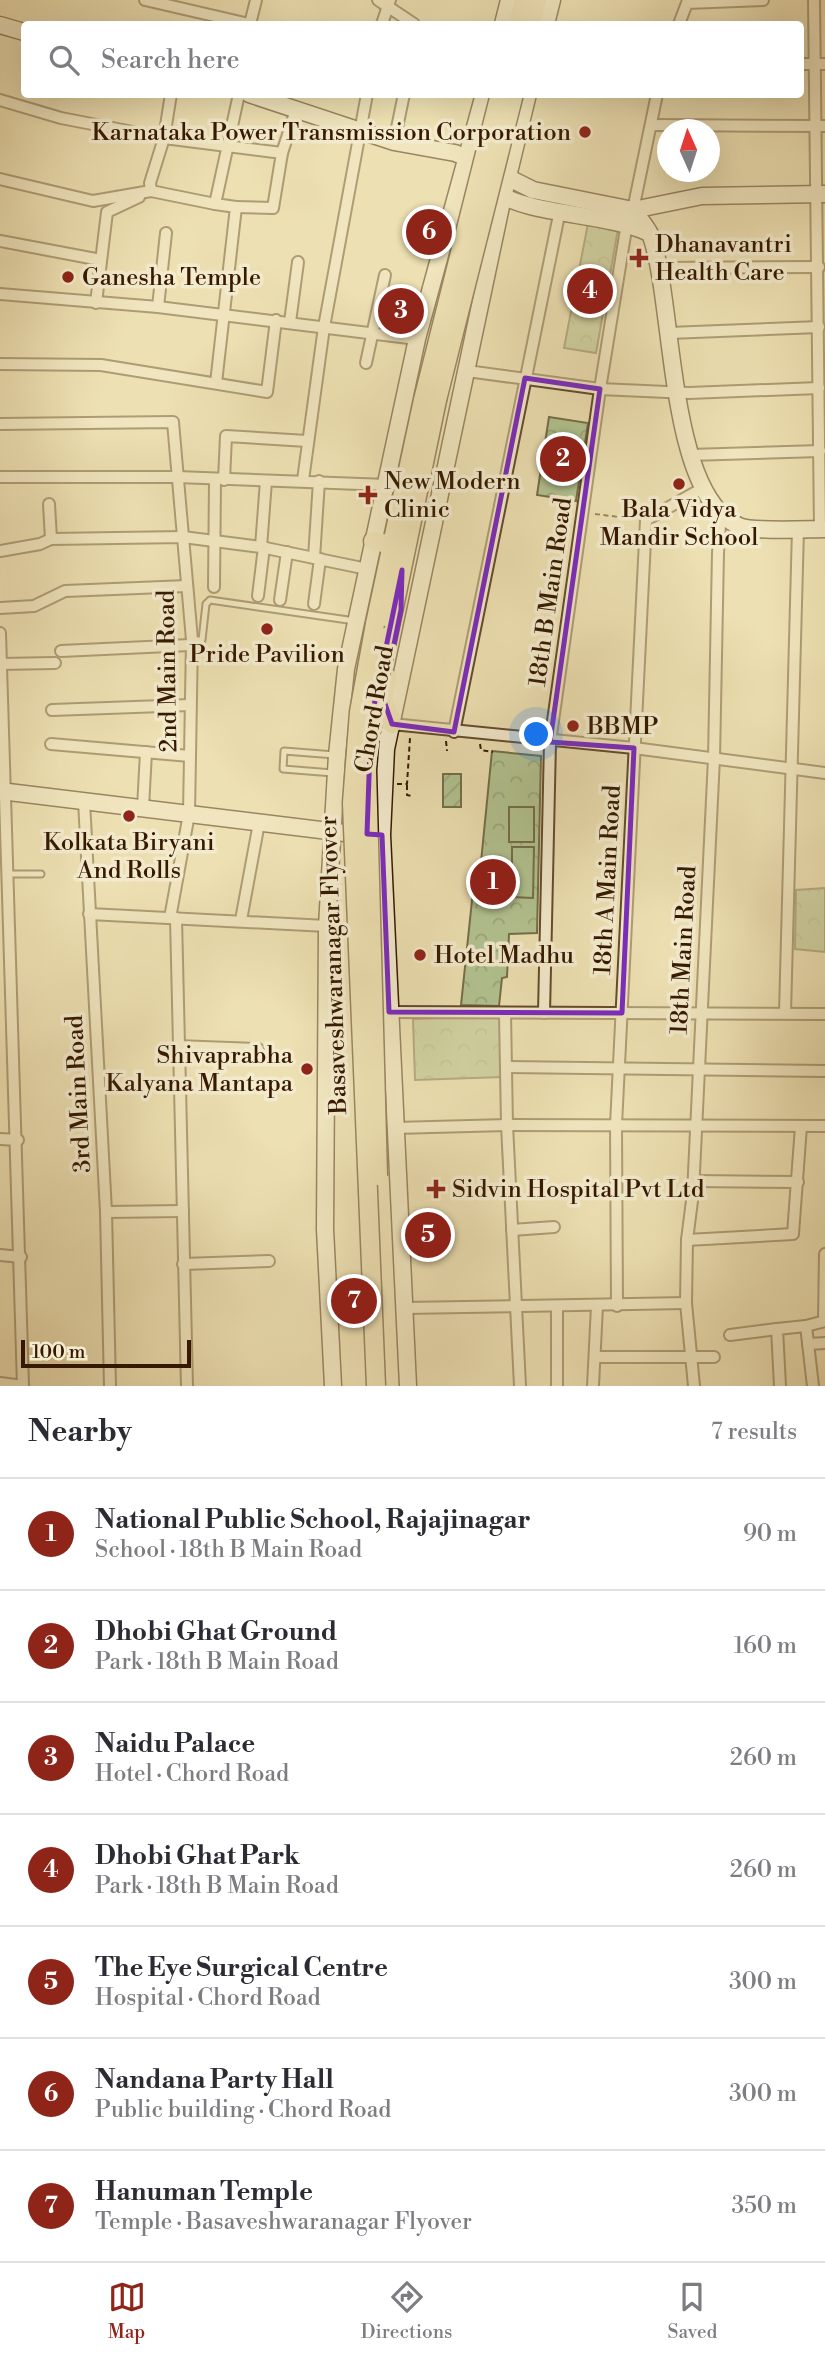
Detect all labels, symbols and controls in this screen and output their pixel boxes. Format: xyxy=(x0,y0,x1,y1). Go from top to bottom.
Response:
search box xyxy=(21,21,804,98)
icon: search xyxy=(45,41,83,79)
text: Search here xyxy=(101,44,240,76)
place label: Karnataka Power Transmission Corporation xyxy=(91,118,571,148)
north arrow xyxy=(657,119,720,182)
marker: Karnataka Power Transmission Corporation xyxy=(577,124,593,140)
pin: 6 xyxy=(406,206,452,258)
place label: Dhanavantri Health Care xyxy=(655,230,792,288)
marker: Dhanavantri Health Care xyxy=(629,248,649,268)
place label: Ganesha Temple xyxy=(82,263,261,293)
pin: 4 xyxy=(567,265,613,317)
marker: Ganesha Temple xyxy=(60,269,76,285)
pin: 3 xyxy=(378,285,424,337)
pin: 2 xyxy=(540,433,586,485)
place label: New Modern Clinic xyxy=(384,467,521,525)
marker: Bala Vidya Mandir School xyxy=(671,476,687,492)
marker: New Modern Clinic xyxy=(358,485,378,505)
street label: 18th B Main Road xyxy=(523,495,579,689)
place label: Bala Vidya Mandir School xyxy=(600,495,758,553)
street label: 2nd Main Road xyxy=(152,589,184,753)
marker: Pride Pavilion xyxy=(259,621,275,637)
place label: Pride Pavilion xyxy=(189,640,345,670)
street label: Chord Road xyxy=(349,643,401,775)
place label: BBMP xyxy=(586,712,658,742)
your location xyxy=(519,717,553,751)
marker: BBMP xyxy=(565,718,581,734)
street label: 18th A Main Road xyxy=(588,784,628,976)
marker: Kolkata Biryani And Rolls xyxy=(121,808,137,824)
street label: Basaveshwaranagar Flyover xyxy=(314,815,354,1116)
place label: Kolkata Biryani And Rolls xyxy=(43,828,215,886)
pin: 1 xyxy=(470,856,516,908)
street label: 18th Main Road xyxy=(665,865,703,1035)
place label: Hotel Madhu xyxy=(434,941,574,971)
marker: Hotel Madhu xyxy=(412,947,428,963)
street label: 3rd Main Road xyxy=(60,1014,98,1174)
place label: Shivaprabha Kalyana Mantapa xyxy=(105,1041,294,1099)
marker: Shivaprabha Kalyana Mantapa xyxy=(299,1061,315,1077)
place label: Sidvin Hospital Pvt Ltd xyxy=(452,1175,705,1205)
marker: Sidvin Hospital Pvt Ltd xyxy=(426,1179,446,1199)
pin: 5 xyxy=(405,1209,451,1261)
pin: 7 xyxy=(331,1275,377,1327)
scale bar xyxy=(21,1337,191,1369)
text: 100 m xyxy=(32,1340,85,1364)
text: Nearby xyxy=(28,1413,132,1451)
text: 7 results xyxy=(711,1418,797,1446)
text: National Public School, Rajajinagar xyxy=(95,1504,531,1536)
text: 1 xyxy=(45,1520,57,1548)
text: 90 m xyxy=(743,1520,797,1548)
text: School · 18th B Main Road xyxy=(95,1536,362,1564)
text: Dhobi Ghat Ground xyxy=(95,1616,337,1648)
text: 2 xyxy=(44,1632,58,1660)
text: 160 m xyxy=(734,1632,797,1660)
text: Park · 18th B Main Road xyxy=(95,1648,339,1676)
text: Naidu Palace xyxy=(95,1728,255,1760)
text: 3 xyxy=(44,1744,58,1772)
text: 260 m xyxy=(730,1744,797,1772)
text: Hotel · Chord Road xyxy=(95,1760,289,1788)
text: Dhobi Ghat Park xyxy=(95,1840,300,1872)
text: 4 xyxy=(43,1856,59,1884)
text: 260 m xyxy=(730,1856,797,1884)
text: Park · 18th B Main Road xyxy=(95,1872,339,1900)
text: The Eye Surgical Centre xyxy=(95,1952,388,1984)
text: 5 xyxy=(44,1968,58,1996)
text: 300 m xyxy=(729,1968,797,1996)
text: Hospital · Chord Road xyxy=(95,1984,321,2012)
text: Nandana Party Hall xyxy=(95,2064,334,2096)
text: 6 xyxy=(44,2080,58,2108)
text: 300 m xyxy=(729,2080,797,2108)
text: Public building · Chord Road xyxy=(95,2096,391,2124)
text: Hanuman Temple xyxy=(95,2176,313,2208)
text: 7 xyxy=(44,2192,58,2220)
text: 350 m xyxy=(731,2192,797,2220)
text: Temple · Basaveshwaranagar Flyover xyxy=(95,2208,472,2236)
tab: Map xyxy=(108,2278,146,2344)
tab: Directions xyxy=(361,2278,452,2344)
tab: Saved xyxy=(668,2278,717,2344)

